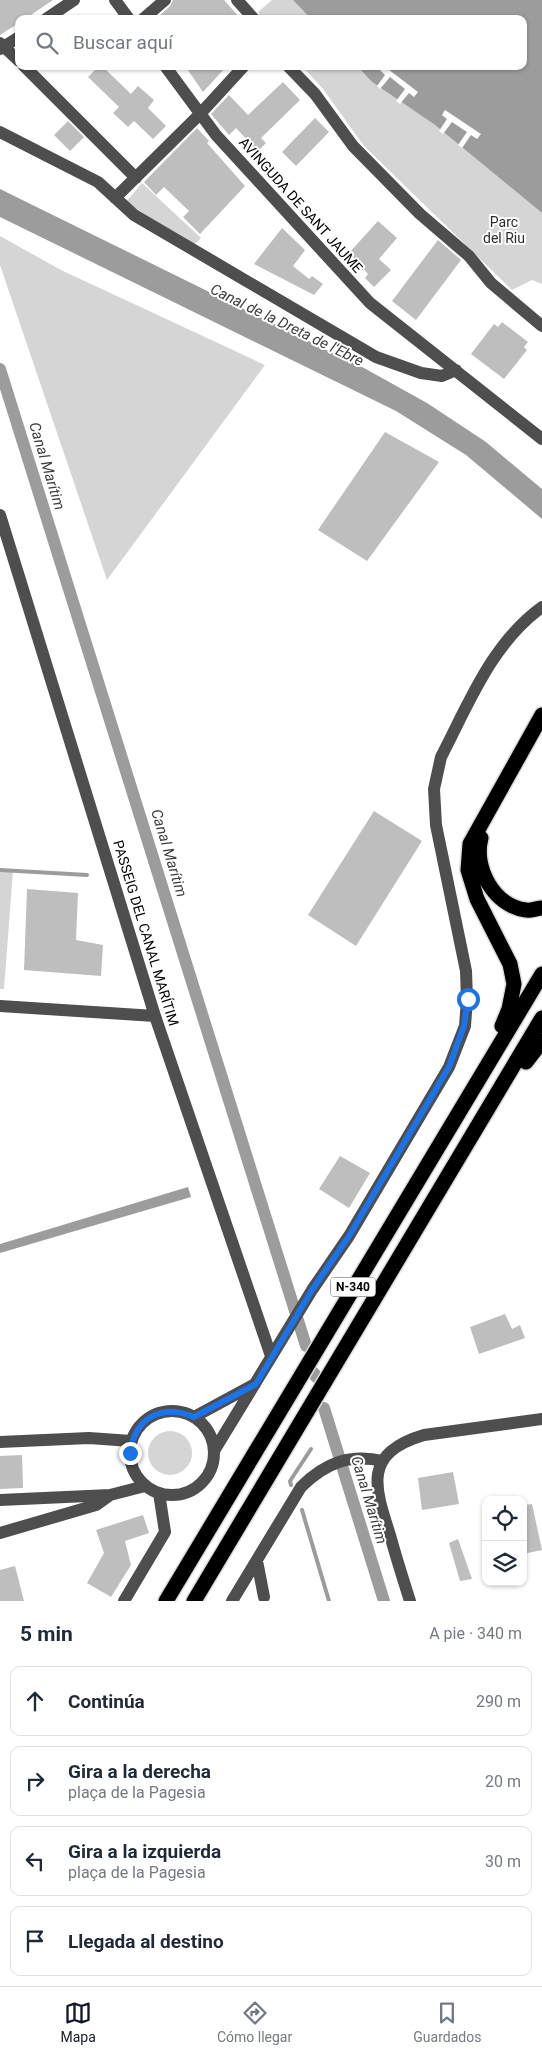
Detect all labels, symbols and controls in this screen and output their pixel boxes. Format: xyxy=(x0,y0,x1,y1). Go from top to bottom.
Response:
search box xyxy=(15,15,527,70)
icon: search xyxy=(33,29,61,57)
text: Buscar aquí xyxy=(73,31,173,54)
street label: AVINGUDA DE SANT JAUME xyxy=(236,134,366,276)
park label: Parc del Riu xyxy=(483,214,525,246)
water label: Canal de la Dreta de l'Ebre xyxy=(207,280,367,370)
water label: Canal Marítim xyxy=(25,420,69,512)
water label: Canal Marítim xyxy=(147,807,191,899)
street label: PASSEIG DEL CANAL MARÍTIM xyxy=(110,838,183,1028)
route start xyxy=(457,988,480,1011)
road number: N-340 xyxy=(330,1277,376,1296)
route end xyxy=(119,1442,142,1465)
water label: Canal Marítim xyxy=(347,1454,391,1546)
map controls xyxy=(482,1496,527,1586)
button: locate xyxy=(482,1496,527,1541)
button: layers xyxy=(482,1541,527,1586)
text: 5 min xyxy=(20,1622,73,1646)
text: A pie · 340 m xyxy=(429,1624,522,1643)
icon: ahead xyxy=(21,1687,49,1715)
text: Continúa xyxy=(68,1690,145,1713)
text: 290 m xyxy=(476,1692,521,1711)
text: Gira a la derecha xyxy=(68,1760,211,1783)
icon: right xyxy=(21,1767,49,1795)
text: 20 m xyxy=(485,1772,521,1791)
text: plaça de la Pagesia xyxy=(68,1783,206,1802)
text: Gira a la izquierda xyxy=(68,1840,221,1863)
icon: left xyxy=(21,1847,49,1875)
text: 30 m xyxy=(485,1852,521,1871)
text: plaça de la Pagesia xyxy=(68,1863,206,1882)
icon: arrive xyxy=(21,1927,49,1955)
text: Llegada al destino xyxy=(68,1930,224,1953)
tab: Mapa xyxy=(61,1999,96,2045)
tab: Cómo llegar xyxy=(217,1999,292,2045)
tab: Guardados xyxy=(413,1999,481,2045)

